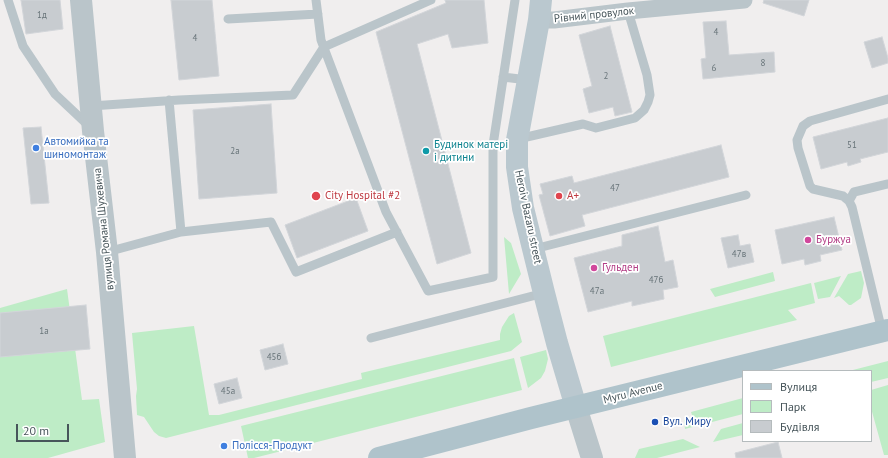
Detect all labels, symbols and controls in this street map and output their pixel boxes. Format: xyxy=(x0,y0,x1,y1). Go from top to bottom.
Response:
street label: Рівний провулок xyxy=(553,4,635,26)
house number: 1д xyxy=(37,10,47,20)
house number: 4 xyxy=(714,27,718,37)
house number: 4 xyxy=(193,33,197,43)
house number: 8 xyxy=(761,58,765,68)
house number: 6 xyxy=(712,63,716,73)
house number: 2 xyxy=(604,71,608,81)
place label: Автомийка та шиномонтаж xyxy=(44,135,109,161)
place label: Будинок матері і дитини xyxy=(434,138,508,164)
house number: 51 xyxy=(847,140,857,150)
marker: Автомийка та шиномонтаж xyxy=(31,143,41,153)
house number: 2а xyxy=(230,146,240,156)
marker: Будинок матері і дитини xyxy=(421,146,431,156)
street label: вулиця Романа Шухевича xyxy=(91,167,117,291)
street label: Heroiv Bazaru street xyxy=(512,169,544,265)
house number: 47 xyxy=(610,183,620,193)
place label: City Hospital #2 xyxy=(325,189,400,203)
place label: A+ xyxy=(567,189,579,203)
marker: City Hospital #2 xyxy=(310,190,322,202)
marker: A+ xyxy=(554,191,564,201)
place label: Буржуа xyxy=(816,233,851,247)
marker: Буржуа xyxy=(803,235,813,245)
house number: 47в xyxy=(732,249,746,259)
place label: Гульден xyxy=(602,261,639,275)
marker: Гульден xyxy=(589,263,599,273)
house number: 47б xyxy=(649,275,663,285)
house number: 47а xyxy=(590,286,604,296)
house number: 1а xyxy=(39,326,49,336)
house number: 45б xyxy=(267,352,281,362)
legend xyxy=(742,370,872,442)
street label: Myru Avenue xyxy=(602,379,664,407)
text: Вулиця xyxy=(780,379,817,394)
house number: 45а xyxy=(221,386,235,396)
text: Парк xyxy=(780,399,806,414)
place label: Вул. Миру xyxy=(663,415,711,429)
scale bar xyxy=(18,416,71,442)
marker: Вул. Миру xyxy=(650,417,660,427)
text: Будівля xyxy=(780,419,819,434)
text: 20 m xyxy=(23,423,49,438)
place label: Полісся-Продукт xyxy=(232,439,312,453)
marker: Полісся-Продукт xyxy=(219,441,229,451)

